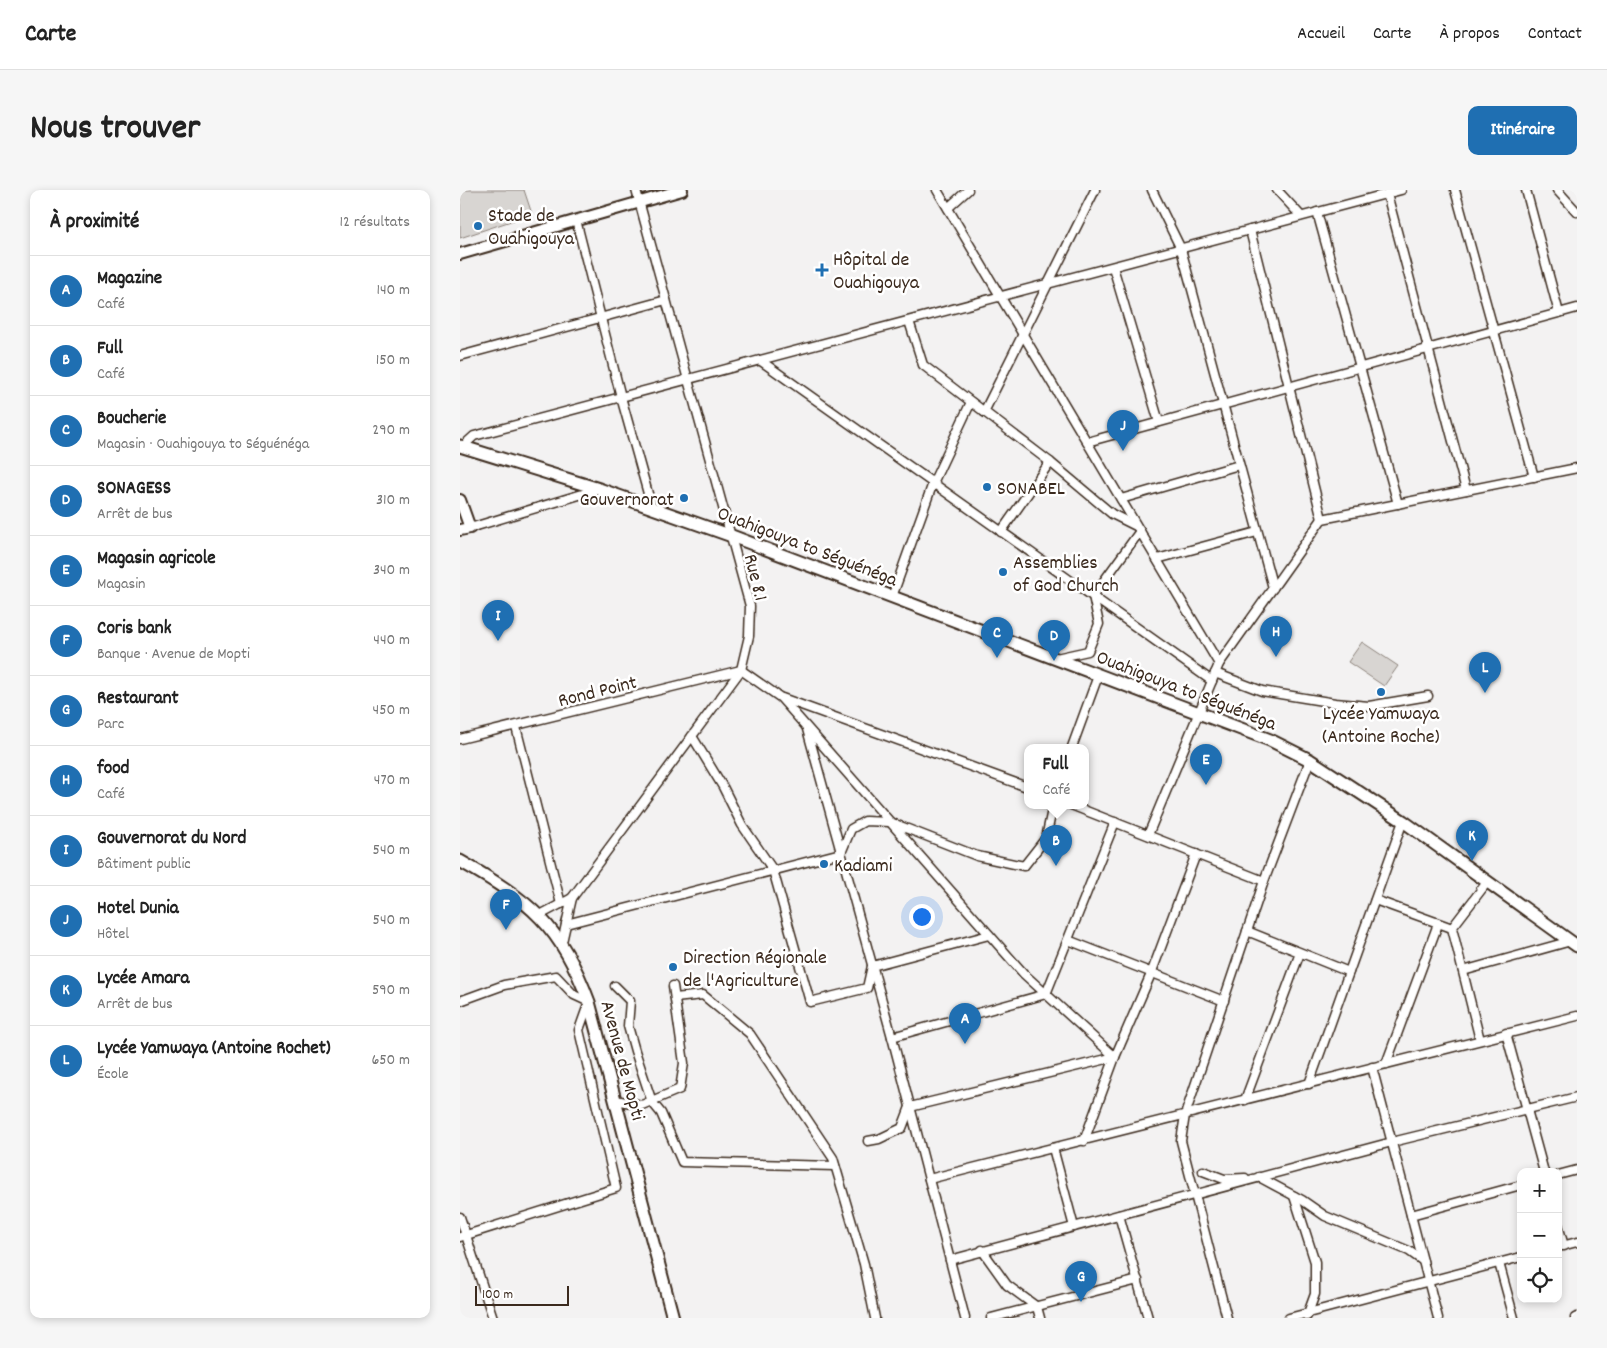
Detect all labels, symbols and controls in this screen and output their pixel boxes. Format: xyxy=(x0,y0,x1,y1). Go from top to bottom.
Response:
text: Carte xyxy=(25,18,76,52)
text: Accueil xyxy=(1297,22,1345,47)
text: Carte xyxy=(1373,22,1412,47)
text: À propos xyxy=(1440,22,1500,47)
text: Contact xyxy=(1528,22,1582,47)
text: Nous trouver xyxy=(30,105,200,155)
button: Itinéraire xyxy=(1468,106,1577,155)
place label: Stade de Ouahigouya xyxy=(488,203,575,254)
text: À proximité xyxy=(50,208,139,238)
text: 12 résultats xyxy=(340,211,410,234)
marker: Stade de Ouahigouya xyxy=(472,220,484,232)
place label: Hôpital de Ouahigouya xyxy=(833,247,920,298)
marker: Hôpital de Ouahigouya xyxy=(815,263,829,277)
text: Magazine xyxy=(97,266,162,293)
text: A xyxy=(62,279,70,302)
text: 140 m xyxy=(376,279,410,302)
text: Café xyxy=(97,293,125,316)
text: Full xyxy=(97,336,123,363)
text: B xyxy=(62,349,70,372)
text: 150 m xyxy=(376,349,410,372)
text: Café xyxy=(97,363,125,386)
text: Boucherie xyxy=(97,406,166,433)
pin: J xyxy=(1107,410,1139,451)
text: C xyxy=(62,419,70,442)
text: 290 m xyxy=(372,419,410,442)
text: Magasin · Ouahigouya to Séguénéga xyxy=(97,433,309,456)
text: SONAGESS xyxy=(97,476,171,503)
place label: SONABEL xyxy=(997,476,1065,504)
marker: SONABEL xyxy=(981,481,993,493)
place label: Gouvernorat xyxy=(580,487,674,515)
text: D xyxy=(62,489,70,512)
text: 310 m xyxy=(376,489,410,512)
marker: Gouvernorat xyxy=(678,492,690,504)
street label: Ouahigouya to Séguénéga xyxy=(713,501,902,595)
text: Arrêt de bus xyxy=(97,503,173,526)
text: Magasin agricole xyxy=(97,546,216,573)
place label: Assemblies of God Church xyxy=(1013,550,1119,601)
street label: Rue 8.1 xyxy=(735,551,773,604)
text: E xyxy=(62,559,70,582)
text: 340 m xyxy=(373,559,410,582)
marker: Assemblies of God Church xyxy=(997,566,1009,578)
text: Magasin xyxy=(97,573,145,596)
pin: I xyxy=(482,600,514,641)
text: Coris bank xyxy=(97,616,171,643)
pin: H xyxy=(1260,616,1292,657)
pin: C xyxy=(981,617,1013,658)
pin: D xyxy=(1038,620,1070,661)
text: F xyxy=(62,629,70,652)
text: 440 m xyxy=(373,629,410,652)
text: Banque · Avenue de Mopti xyxy=(97,643,250,666)
street label: Ouahigouya to Séguénéga xyxy=(1092,645,1281,739)
pin: L xyxy=(1469,652,1501,693)
street label: Rond Point xyxy=(555,670,640,716)
text: Restaurant xyxy=(97,686,178,713)
marker: Lycée Yamwaya (Antoine Roche) xyxy=(1375,686,1387,698)
text: G xyxy=(62,699,70,722)
text: 450 m xyxy=(373,699,410,722)
place label: Lycée Yamwaya (Antoine Roche) xyxy=(1322,701,1440,752)
text: Parc xyxy=(97,713,124,736)
popup xyxy=(1024,744,1089,809)
pin: E xyxy=(1190,744,1222,785)
text: Full xyxy=(1043,752,1068,779)
text: food xyxy=(97,756,130,783)
text: H xyxy=(62,769,70,792)
text: 470 m xyxy=(374,769,410,792)
text: Café xyxy=(1043,779,1070,802)
text: Café xyxy=(97,783,125,806)
pin: K xyxy=(1456,820,1488,861)
pin: B xyxy=(1040,825,1072,866)
text: Gouvernorat du Nord xyxy=(97,826,246,853)
text: I xyxy=(64,839,68,862)
text: 540 m xyxy=(373,839,410,862)
text: Bâtiment public xyxy=(97,853,191,876)
place label: Kadiami xyxy=(834,853,893,881)
marker: Kadiami xyxy=(818,858,830,870)
pin: F xyxy=(490,889,522,930)
text: Hotel Dunia xyxy=(97,896,179,923)
your location xyxy=(909,904,935,930)
text: J xyxy=(63,909,69,932)
text: 540 m xyxy=(373,909,410,932)
text: Hôtel xyxy=(97,923,129,946)
place label: Direction Régionale de l'Agriculture xyxy=(683,945,827,996)
marker: Direction Régionale de l'Agriculture xyxy=(667,961,679,973)
text: Lycée Amara xyxy=(97,966,189,993)
text: K xyxy=(62,979,70,1002)
text: 590 m xyxy=(372,979,410,1002)
text: Arrêt de bus xyxy=(97,993,173,1016)
street label: Avenue de Mopti xyxy=(592,998,651,1124)
pin: A xyxy=(949,1003,981,1044)
text: Lycée Yamwaya (Antoine Rochet) xyxy=(97,1036,331,1063)
text: L xyxy=(63,1049,69,1072)
text: 650 m xyxy=(371,1049,410,1072)
text: École xyxy=(97,1063,129,1086)
map controls xyxy=(1517,1168,1562,1303)
button: + xyxy=(1517,1168,1562,1213)
button: − xyxy=(1517,1213,1562,1258)
button: locate xyxy=(1517,1258,1562,1303)
pin: G xyxy=(1065,1261,1097,1302)
scale bar xyxy=(475,1283,569,1306)
text: 100 m xyxy=(482,1285,513,1305)

